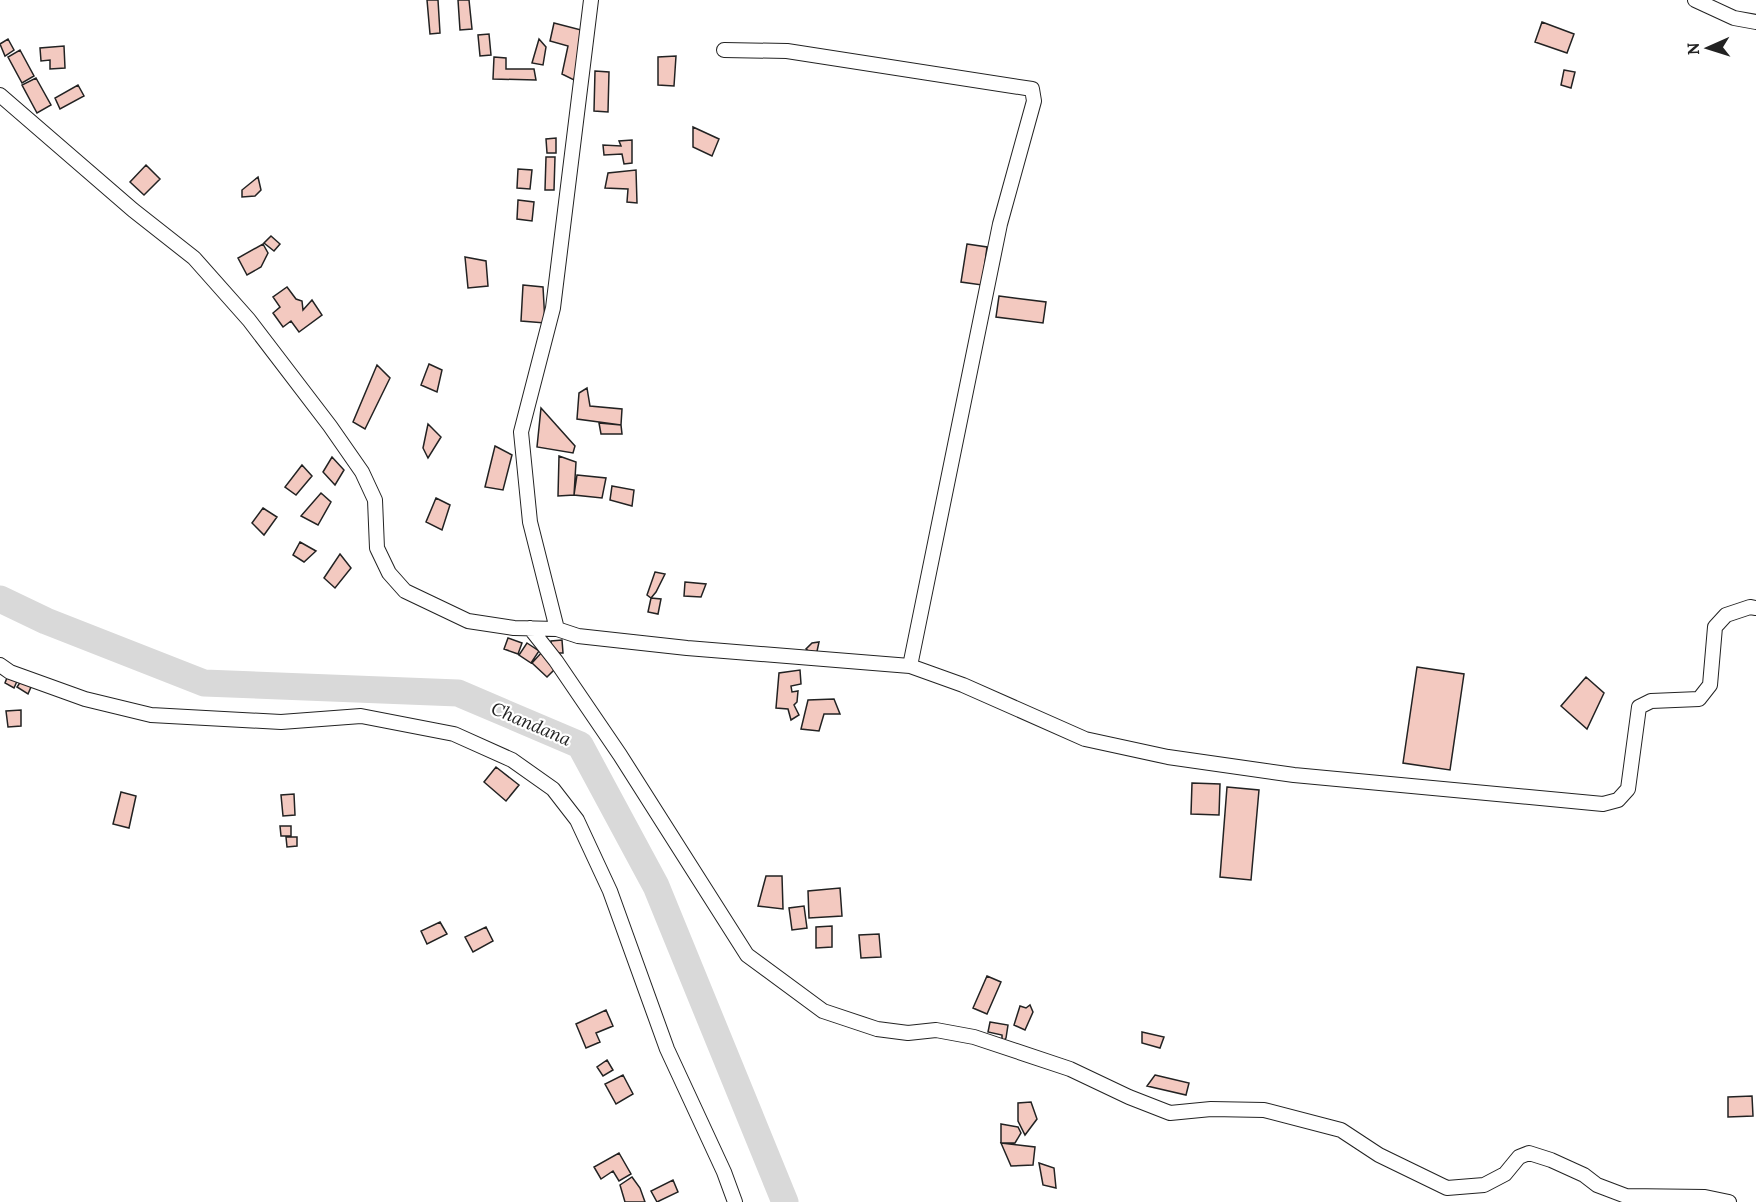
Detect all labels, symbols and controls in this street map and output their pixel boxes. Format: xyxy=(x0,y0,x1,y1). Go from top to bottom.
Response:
north arrow xyxy=(1678,18,1738,78)
text: N xyxy=(1683,42,1703,55)
water label: Chandana xyxy=(488,696,575,751)

